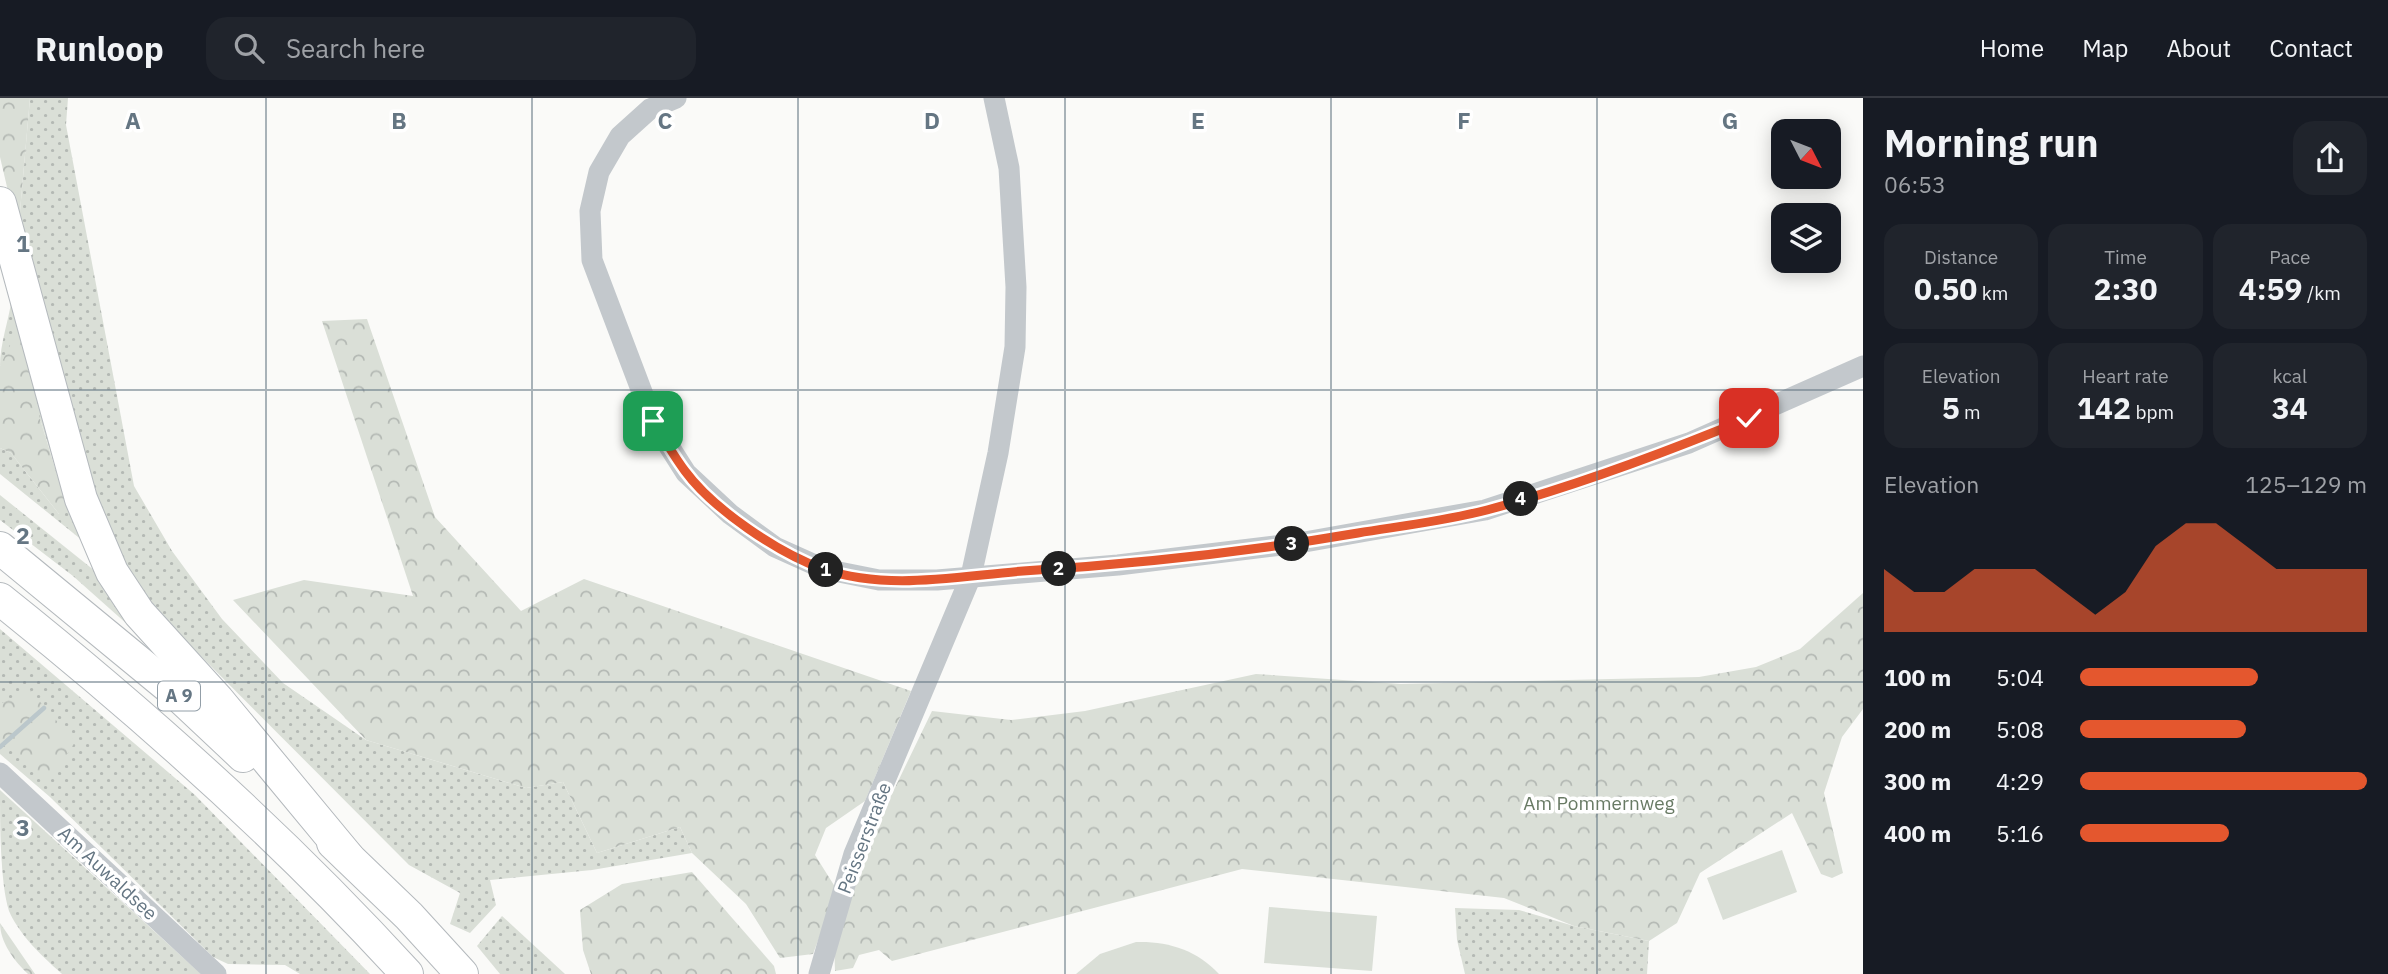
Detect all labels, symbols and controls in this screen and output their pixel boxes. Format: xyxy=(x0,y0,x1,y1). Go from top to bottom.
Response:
search box xyxy=(206,17,696,80)
text: Runloop xyxy=(35,27,164,70)
icon: search xyxy=(230,29,268,67)
text: Search here xyxy=(286,31,425,65)
text: Home xyxy=(1980,32,2044,64)
text: Map xyxy=(2082,32,2128,64)
text: About xyxy=(2166,32,2231,64)
text: Contact xyxy=(2269,32,2353,64)
text: A xyxy=(125,105,141,135)
text: B xyxy=(391,105,407,135)
text: C xyxy=(658,105,673,135)
text: D xyxy=(924,105,940,135)
text: E xyxy=(1191,105,1205,135)
text: F xyxy=(1457,105,1471,135)
text: G xyxy=(1722,105,1738,135)
text: Morning run xyxy=(1884,118,2099,167)
north arrow xyxy=(1771,119,1841,189)
map controls xyxy=(1771,119,1841,273)
button: share xyxy=(2293,121,2367,195)
text: 06:53 xyxy=(1884,169,1946,199)
button: layers xyxy=(1771,203,1841,273)
text: 1 xyxy=(16,228,30,258)
text: Distance xyxy=(1924,245,1998,269)
text: Time xyxy=(2104,245,2147,269)
text: Pace xyxy=(2269,245,2311,269)
text: 0.50 xyxy=(1914,269,1977,308)
text: 2:30 xyxy=(2094,269,2157,308)
text: 4:59 xyxy=(2239,269,2303,308)
text: km xyxy=(1977,281,2008,305)
text: /km xyxy=(2303,281,2341,305)
text: Elevation xyxy=(1922,364,2001,388)
text: Heart rate xyxy=(2082,364,2169,388)
text: kcal xyxy=(2273,364,2307,388)
pin xyxy=(1719,388,1779,448)
text: 5 xyxy=(1942,388,1960,427)
text: 142 xyxy=(2077,388,2131,427)
text: 34 xyxy=(2272,388,2308,427)
pin xyxy=(623,391,683,451)
icon: check xyxy=(1730,399,1768,437)
text: m xyxy=(1960,400,1981,424)
text: bpm xyxy=(2131,400,2174,424)
icon: arrive xyxy=(634,402,672,440)
text: Elevation xyxy=(1884,469,1979,499)
text: 125–129 m xyxy=(2245,469,2367,499)
pin: 4 xyxy=(1504,482,1538,516)
text: 4 xyxy=(1515,486,1526,510)
text: 2 xyxy=(16,520,30,550)
pin: 3 xyxy=(1274,526,1310,562)
text: 3 xyxy=(1286,531,1297,555)
pin: 1 xyxy=(808,552,844,588)
pin: 2 xyxy=(1042,552,1076,587)
text: 2 xyxy=(1053,556,1064,580)
text: 1 xyxy=(820,557,831,581)
text: 100 m xyxy=(1884,662,1951,692)
text: 5:04 xyxy=(1996,662,2044,692)
road number: A 9 xyxy=(158,682,200,710)
text: 200 m xyxy=(1884,714,1951,744)
text: 5:08 xyxy=(1996,714,2044,744)
text: 300 m xyxy=(1884,766,1951,796)
text: 4:29 xyxy=(1996,766,2044,796)
street label: Peisserstraße xyxy=(832,779,896,897)
park label: Am Pommernweg xyxy=(1523,791,1675,815)
text: 3 xyxy=(16,812,30,842)
text: 400 m xyxy=(1884,818,1951,848)
text: 5:16 xyxy=(1996,818,2044,848)
street label: Am Auwaldsee xyxy=(53,821,163,925)

